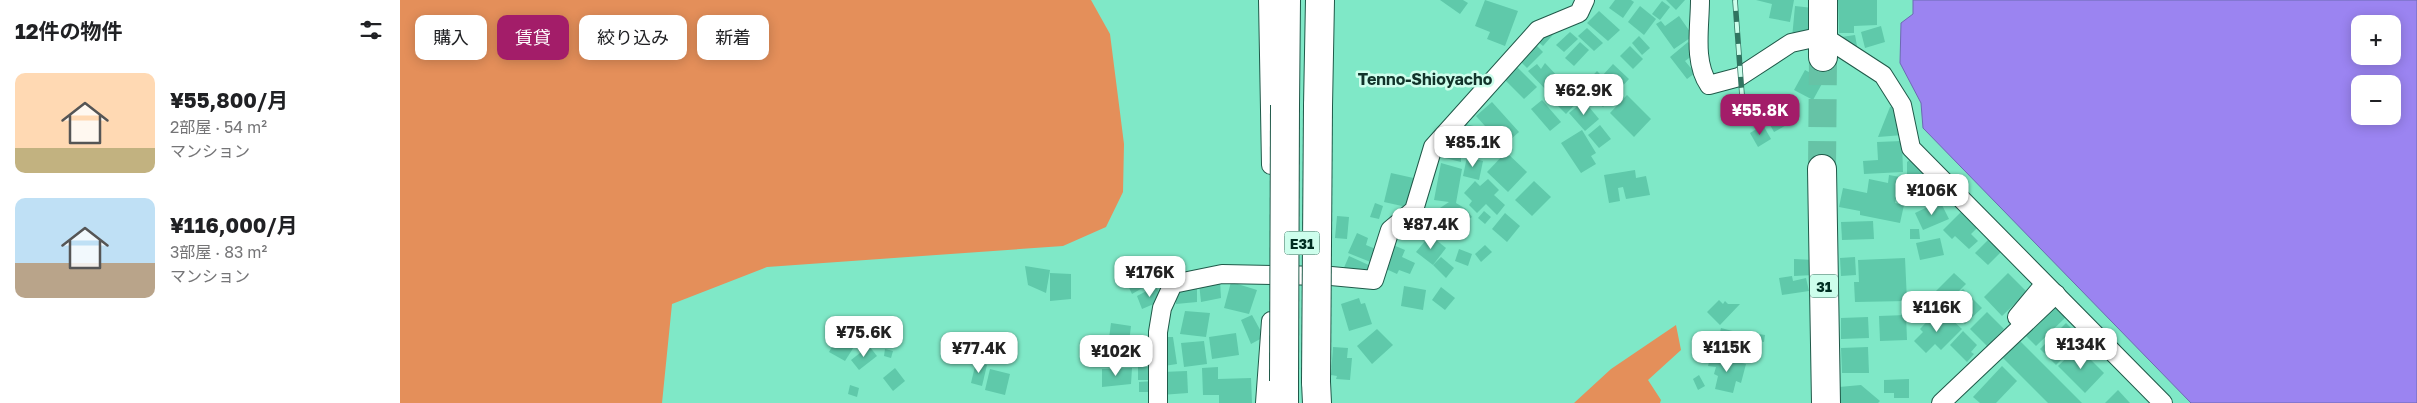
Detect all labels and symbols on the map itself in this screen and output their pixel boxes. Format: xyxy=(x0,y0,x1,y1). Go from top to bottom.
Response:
district label: Tenno-Shioyacho xyxy=(1358,69,1493,89)
pin: ¥62.9K xyxy=(1543,74,1625,116)
pin: ¥55.8K xyxy=(1719,94,1801,136)
pin: ¥85.1K xyxy=(1432,126,1514,168)
pin: ¥106K xyxy=(1897,174,1967,216)
pin: ¥87.4K xyxy=(1390,208,1472,250)
road number: E31 xyxy=(1284,232,1320,254)
pin: ¥176K xyxy=(1115,256,1185,298)
road number: 31 xyxy=(1810,274,1838,298)
pin: ¥116K xyxy=(1902,290,1972,333)
pin: ¥75.6K xyxy=(823,316,905,358)
pin: ¥134K xyxy=(2046,328,2116,370)
pin: ¥115K xyxy=(1692,330,1762,373)
pin: ¥77.4K xyxy=(938,332,1020,374)
pin: ¥102K xyxy=(1081,334,1151,377)

